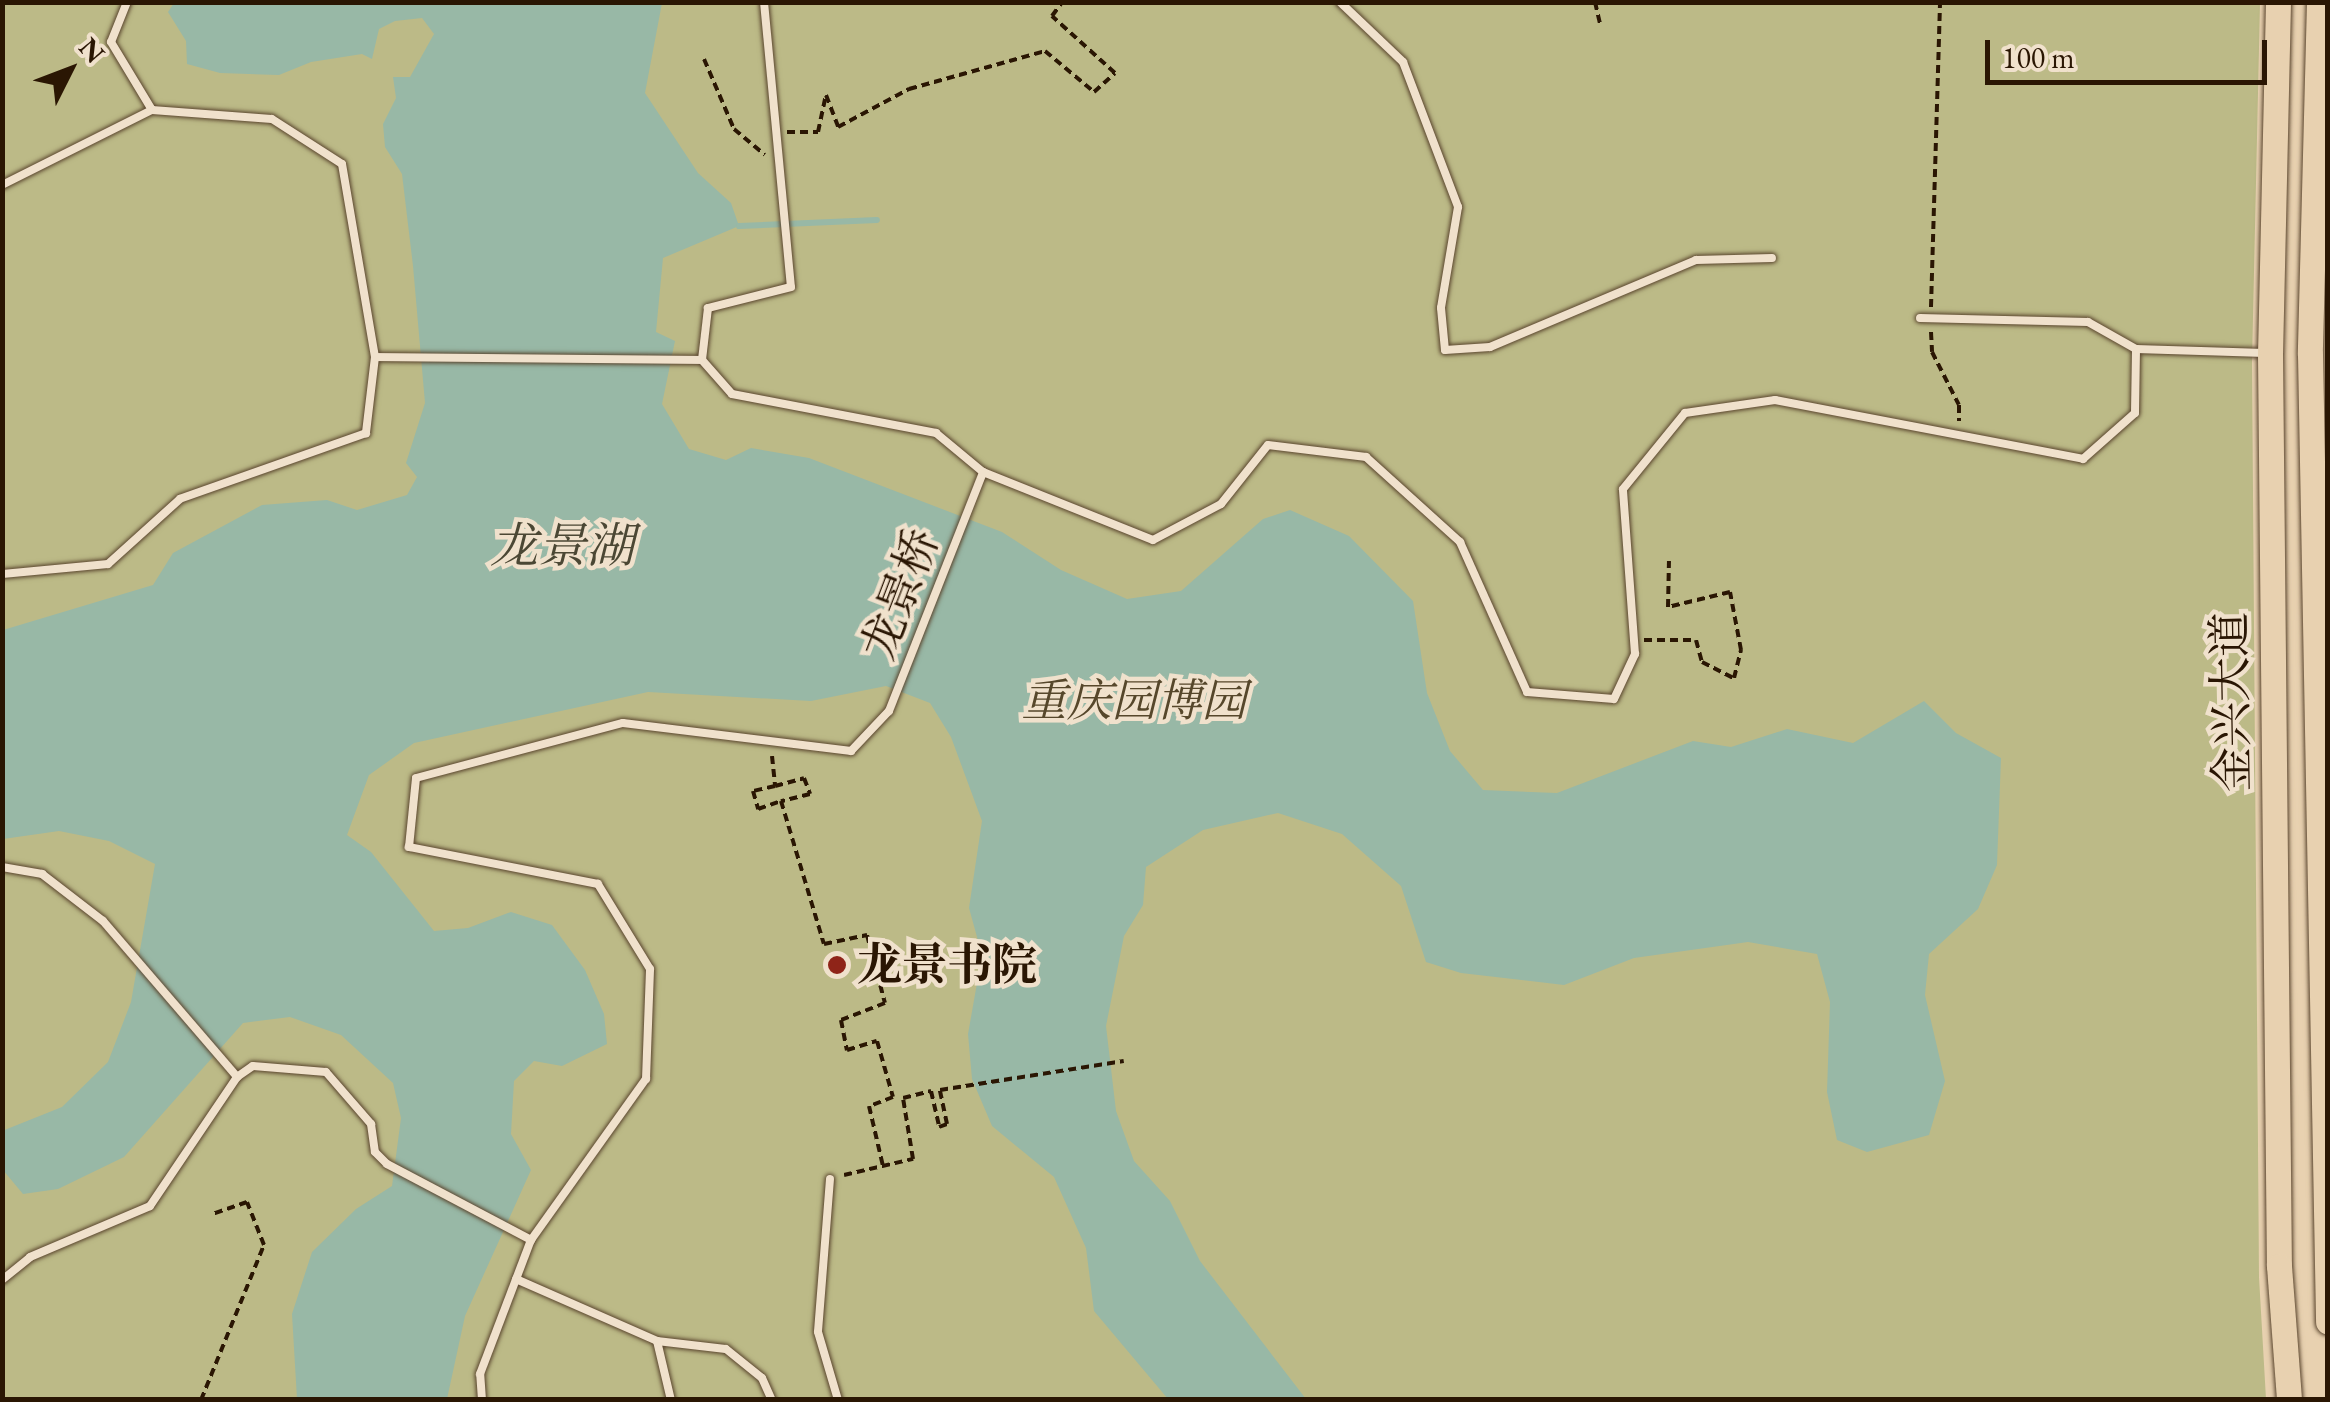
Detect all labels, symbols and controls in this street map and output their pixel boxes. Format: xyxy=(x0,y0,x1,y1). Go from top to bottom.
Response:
north arrow xyxy=(20,20,120,120)
scale bar xyxy=(1990,20,2272,82)
text: N xyxy=(71,29,113,70)
text: 100 m xyxy=(2002,38,2075,77)
water label: 龙景湖 xyxy=(490,517,634,575)
street label: 龙景桥 xyxy=(851,521,949,667)
street label: 金兴大道 xyxy=(2202,612,2260,792)
park label: 重庆园博园 xyxy=(1022,674,1246,728)
place label: 龙景书院 xyxy=(857,938,1037,992)
marker: 龙景书院 xyxy=(826,954,848,976)

